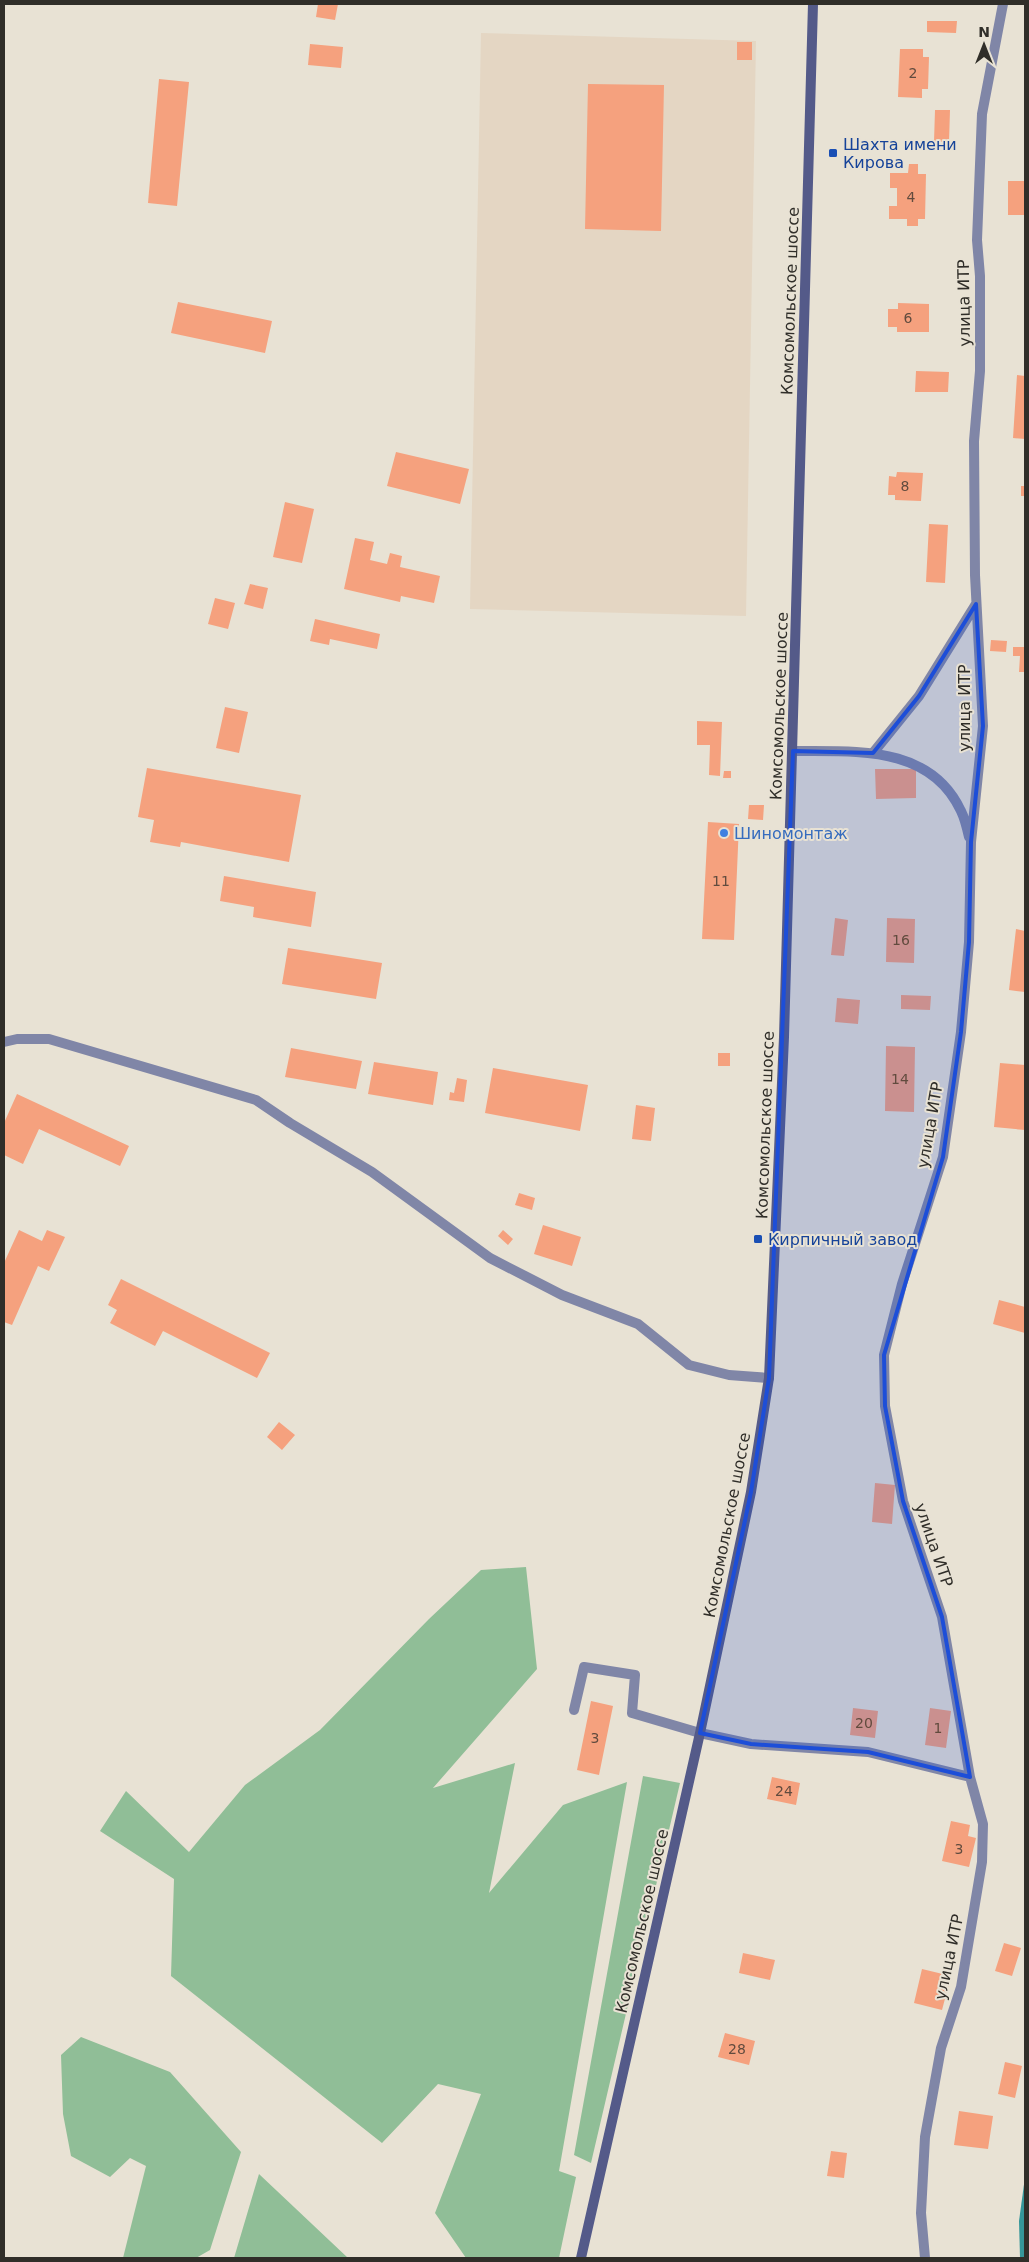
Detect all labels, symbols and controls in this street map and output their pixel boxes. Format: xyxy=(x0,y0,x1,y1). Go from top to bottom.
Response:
north arrow xyxy=(959,20,1009,70)
text: N xyxy=(978,24,990,40)
house number: 2 xyxy=(909,65,917,81)
place label: Шахта имени Кирова xyxy=(843,135,957,172)
marker: Шахта имени Кирова xyxy=(827,147,839,159)
house number: 4 xyxy=(907,189,916,205)
street label: Комсомольское шоссе xyxy=(777,207,803,395)
street label: улица ИТР xyxy=(954,259,974,347)
house number: 6 xyxy=(904,310,913,326)
house number: 8 xyxy=(901,478,909,494)
street label: Комсомольское шоссе xyxy=(766,612,792,800)
street label: улица ИТР xyxy=(955,664,974,752)
place label: Шиномонтаж xyxy=(734,824,848,843)
marker: Шиномонтаж xyxy=(718,827,730,839)
house number: 11 xyxy=(712,873,730,889)
house number: 16 xyxy=(892,932,910,948)
street label: Комсомольское шоссе xyxy=(752,1031,778,1219)
house number: 14 xyxy=(891,1071,909,1087)
street label: улица ИТР xyxy=(913,1080,947,1170)
place label: Кирпичный завод xyxy=(768,1230,917,1249)
marker: Кирпичный завод xyxy=(752,1233,764,1245)
street label: Комсомольское шоссе xyxy=(700,1431,754,1619)
street label: улица ИТР xyxy=(911,1501,957,1590)
house number: 20 xyxy=(855,1715,873,1731)
house number: 1 xyxy=(934,1720,942,1736)
house number: 3 xyxy=(591,1730,599,1746)
house number: 24 xyxy=(775,1783,793,1799)
street label: Комсомольское шоссе xyxy=(612,1827,672,2015)
house number: 3 xyxy=(955,1841,963,1857)
street label: улица ИТР xyxy=(931,1912,967,2002)
house number: 28 xyxy=(728,2041,746,2057)

